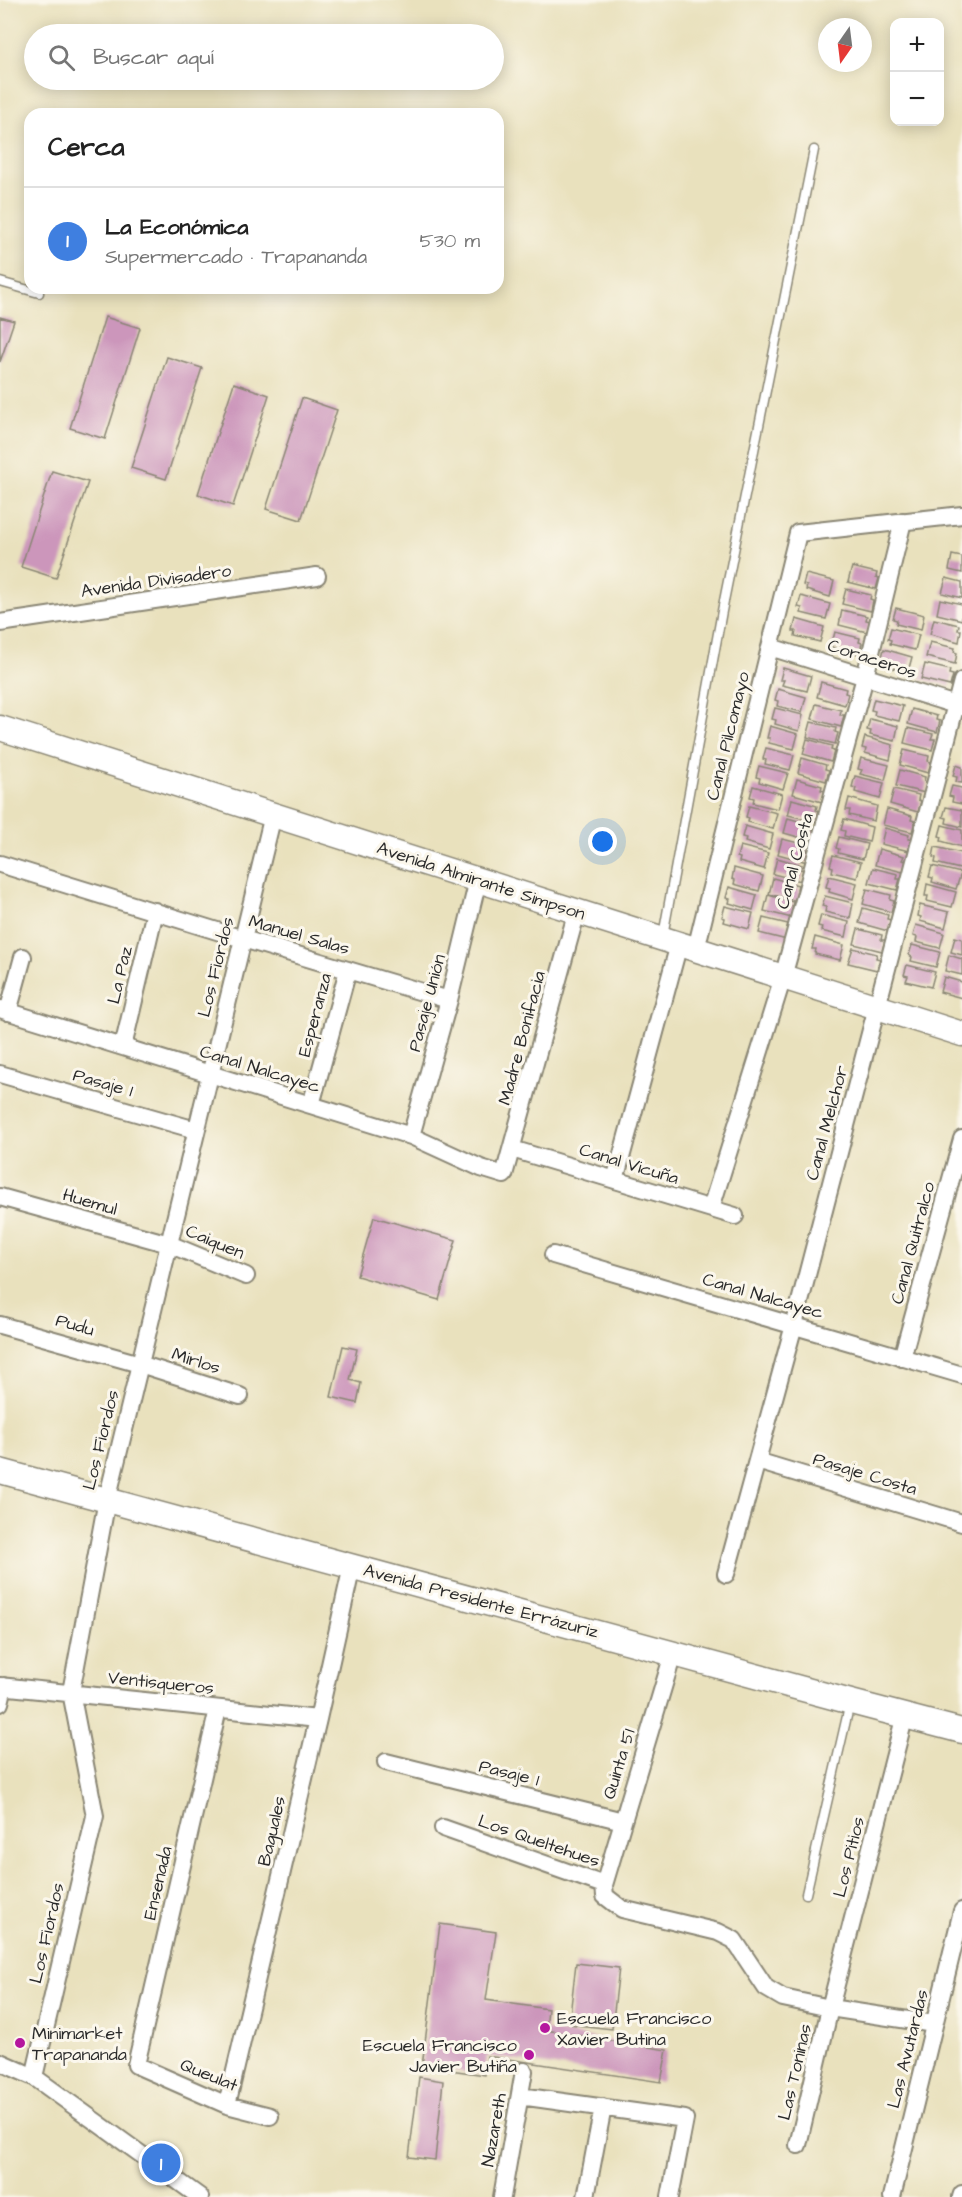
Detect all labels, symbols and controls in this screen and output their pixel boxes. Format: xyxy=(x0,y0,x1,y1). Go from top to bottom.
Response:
north arrow xyxy=(818,18,872,72)
map controls xyxy=(890,18,944,126)
button: + xyxy=(890,18,944,72)
search box xyxy=(24,24,504,90)
icon: search xyxy=(45,41,78,74)
text: Buscar aquí xyxy=(93,42,214,73)
button: − xyxy=(890,72,944,126)
text: Cerca xyxy=(48,129,125,165)
text: La Económica xyxy=(105,212,249,243)
text: 1 xyxy=(66,227,69,255)
text: 530 m xyxy=(419,227,480,255)
text: Supermercado · Trapananda xyxy=(105,243,367,271)
street label: Avenida Divisadero xyxy=(79,558,233,604)
street label: Coraceros xyxy=(824,633,920,685)
street label: Canal Pilcomayo xyxy=(700,669,757,803)
street label: Canal Costa xyxy=(770,810,820,912)
your location xyxy=(588,827,617,856)
street label: Avenida Almirante Simpson xyxy=(374,835,588,927)
street label: Manuel Salas xyxy=(246,909,352,961)
street label: Los Fiordos xyxy=(191,914,241,1020)
street label: La Paz xyxy=(101,944,139,1006)
street label: Pasaje Unión xyxy=(402,951,452,1055)
street label: Madre Bonifacia xyxy=(492,968,552,1108)
street label: Esperanza xyxy=(292,970,338,1060)
street label: Canal Nalcayec xyxy=(196,1039,323,1100)
street label: Pasaje 1 xyxy=(70,1063,136,1103)
street label: Canal Melchor xyxy=(800,1063,854,1183)
street label: Canal Vicuña xyxy=(576,1137,682,1191)
street label: Canal Quitralco xyxy=(885,1179,941,1307)
street label: Huemul xyxy=(60,1182,120,1222)
street label: Caiquen xyxy=(182,1218,248,1266)
street label: Canal Nalcayec xyxy=(699,1267,826,1326)
street label: Pudu xyxy=(53,1308,97,1342)
street label: Mirlos xyxy=(169,1341,223,1381)
street label: Los Fiordos xyxy=(76,1387,126,1493)
street label: Pasaje Costa xyxy=(810,1446,920,1502)
street label: Avenida Presidente Errázuriz xyxy=(361,1558,601,1644)
street label: Ventisqueros xyxy=(107,1665,215,1701)
street label: Quinta 51 xyxy=(596,1726,642,1802)
street label: Pasaje 1 xyxy=(476,1753,542,1793)
street label: Baguales xyxy=(252,1794,293,1869)
street label: Los Queltehues xyxy=(475,1808,603,1874)
street label: Los Pitios xyxy=(827,1814,871,1900)
street label: Ensenada xyxy=(137,1844,179,1922)
street label: Los Fiordos xyxy=(23,1880,71,1986)
street label: Las Avutardas xyxy=(881,1987,935,2111)
place label: Escuela Francisco Xavier Butina xyxy=(557,2006,711,2052)
place label: Minimarket Trapananda xyxy=(32,2021,127,2067)
marker: Escuela Francisco Xavier Butina xyxy=(538,2021,552,2035)
street label: Las Toninas xyxy=(772,2021,818,2123)
place label: Escuela Francisco Javier Butiña xyxy=(363,2033,517,2079)
marker: Minimarket Trapananda xyxy=(13,2036,27,2050)
marker: Escuela Francisco Javier Butiña xyxy=(522,2048,536,2062)
street label: Queulat xyxy=(176,2052,242,2098)
street label: Nazareth xyxy=(475,2091,513,2169)
pin: 1 xyxy=(142,2140,180,2186)

